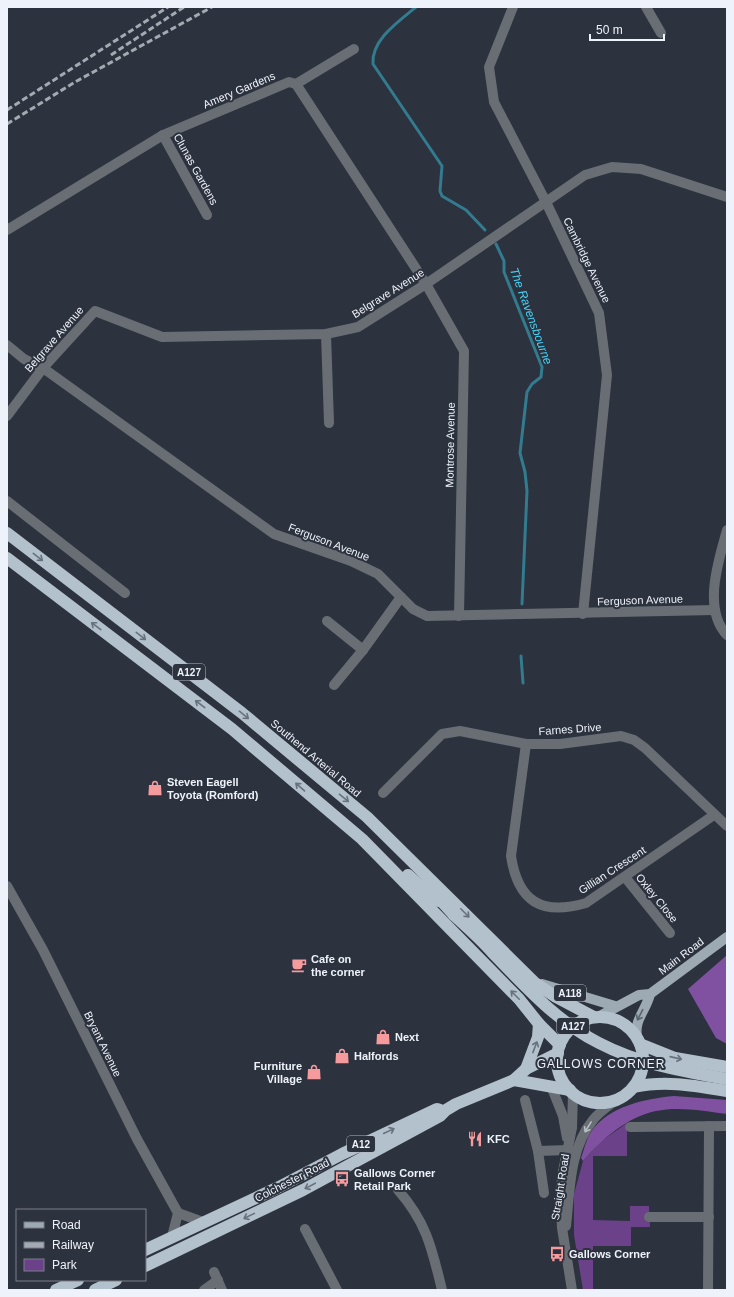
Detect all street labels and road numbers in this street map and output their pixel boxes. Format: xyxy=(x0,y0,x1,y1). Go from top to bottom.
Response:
street label: Amery Gardens xyxy=(201,69,277,111)
street label: Clunas Gardens xyxy=(171,131,221,207)
street label: Cambridge Avenue xyxy=(561,215,613,305)
street label: Belgrave Avenue xyxy=(350,266,426,320)
street label: Belgrave Avenue xyxy=(22,304,86,374)
street label: Montrose Avenue xyxy=(443,402,457,488)
street label: Ferguson Avenue xyxy=(287,521,371,563)
street label: Ferguson Avenue xyxy=(597,593,683,607)
road number: A127 xyxy=(173,664,205,680)
street label: Southend Arterial Road xyxy=(269,717,363,799)
street label: Farnes Drive xyxy=(538,721,602,737)
street label: Gillian Crescent xyxy=(576,844,648,896)
street label: Oxley Close xyxy=(634,871,680,925)
street label: Main Road xyxy=(656,935,706,977)
road number: A118 xyxy=(554,985,586,1001)
street label: Bryant Avenue xyxy=(82,1009,124,1079)
road number: A127 xyxy=(557,1018,589,1034)
road number: A12 xyxy=(347,1136,375,1152)
street label: Straight Road xyxy=(549,1153,571,1221)
street label: Colchester Road xyxy=(253,1156,331,1204)

